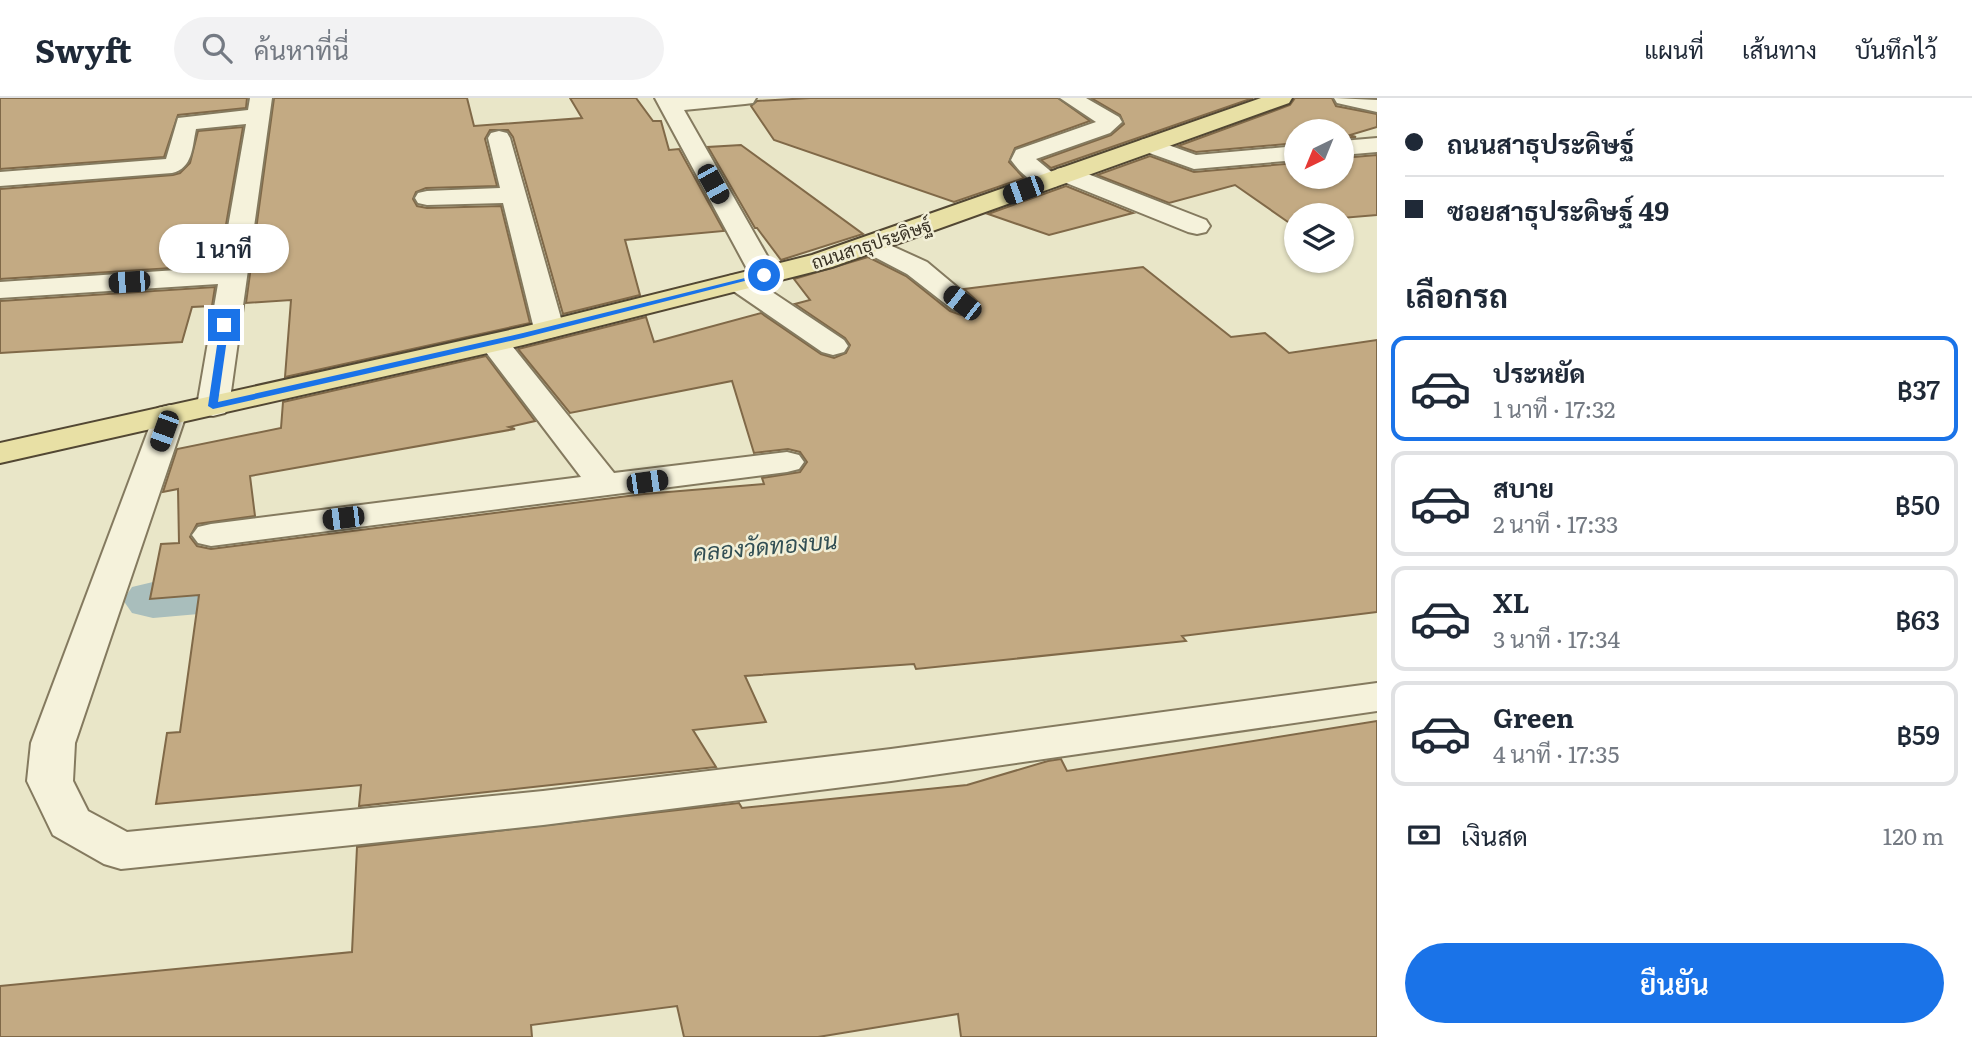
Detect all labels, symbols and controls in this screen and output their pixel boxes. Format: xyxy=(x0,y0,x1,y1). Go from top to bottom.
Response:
search box xyxy=(174,17,664,80)
text: Swyft xyxy=(35,24,132,73)
icon: search xyxy=(198,29,236,67)
text: ค้นหาที่นี่ xyxy=(254,29,349,68)
text: แผนที่ xyxy=(1644,31,1704,66)
text: เส้นทาง xyxy=(1742,31,1817,66)
text: บันทึกไว้ xyxy=(1855,31,1937,66)
north arrow xyxy=(1284,119,1354,189)
map controls xyxy=(1284,119,1354,273)
text: ถนนสาธุประดิษฐ์ xyxy=(1447,123,1635,162)
car xyxy=(694,161,733,207)
car xyxy=(1000,173,1047,207)
text: ซอยสาธุประดิษฐ์ 49 xyxy=(1447,190,1669,229)
button: layers xyxy=(1284,203,1354,273)
street label: ถนนสาธุประดิษฐ์ xyxy=(807,211,935,275)
callout: 1 นาที xyxy=(159,224,289,272)
text: 1 นาที xyxy=(196,231,252,265)
route start xyxy=(748,259,780,291)
car xyxy=(108,270,151,294)
text: เลือกรถ xyxy=(1405,270,1508,318)
car xyxy=(939,282,986,324)
route end xyxy=(208,309,240,341)
text: ประหยัด xyxy=(1493,352,1586,391)
icon: car xyxy=(1409,357,1472,420)
text: ฿37 xyxy=(1897,369,1940,408)
text: 1 นาที · 17:32 xyxy=(1493,391,1615,425)
car xyxy=(147,408,182,454)
text: สบาย xyxy=(1493,467,1554,506)
car xyxy=(625,469,670,495)
icon: car xyxy=(1409,472,1472,535)
text: ฿50 xyxy=(1895,484,1940,523)
car xyxy=(321,505,366,531)
text: 2 นาที · 17:33 xyxy=(1493,506,1619,540)
water label: คลองวัดทองบน xyxy=(691,522,839,568)
text: XL xyxy=(1493,582,1530,621)
icon: car xyxy=(1409,587,1472,650)
text: ฿63 xyxy=(1895,599,1940,638)
text: 3 นาที · 17:34 xyxy=(1493,621,1620,655)
text: Green xyxy=(1493,697,1574,736)
icon: car xyxy=(1409,702,1472,765)
text: ฿59 xyxy=(1896,714,1940,753)
text: 4 นาที · 17:35 xyxy=(1493,736,1619,770)
text: เงินสด xyxy=(1461,815,1528,854)
icon: cash xyxy=(1405,816,1443,854)
text: 120 m xyxy=(1883,818,1944,852)
button: ยืนยัน xyxy=(1405,943,1944,1023)

